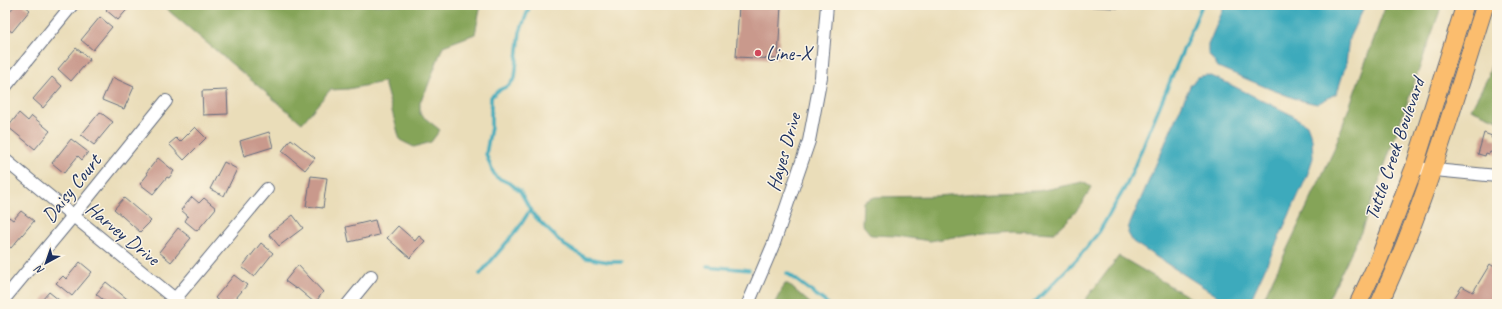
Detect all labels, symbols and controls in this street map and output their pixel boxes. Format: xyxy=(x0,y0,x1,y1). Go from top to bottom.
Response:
place label: Line-X xyxy=(766,41,814,66)
marker: Line-X xyxy=(753,48,763,58)
street label: Tuttle Creek Boulevard xyxy=(1358,72,1432,224)
street label: Hayes Drive xyxy=(760,109,807,194)
street label: Daisy Court xyxy=(36,147,108,227)
street label: Harvey Drive xyxy=(81,196,166,272)
north arrow xyxy=(26,243,66,283)
text: N xyxy=(31,262,47,278)

